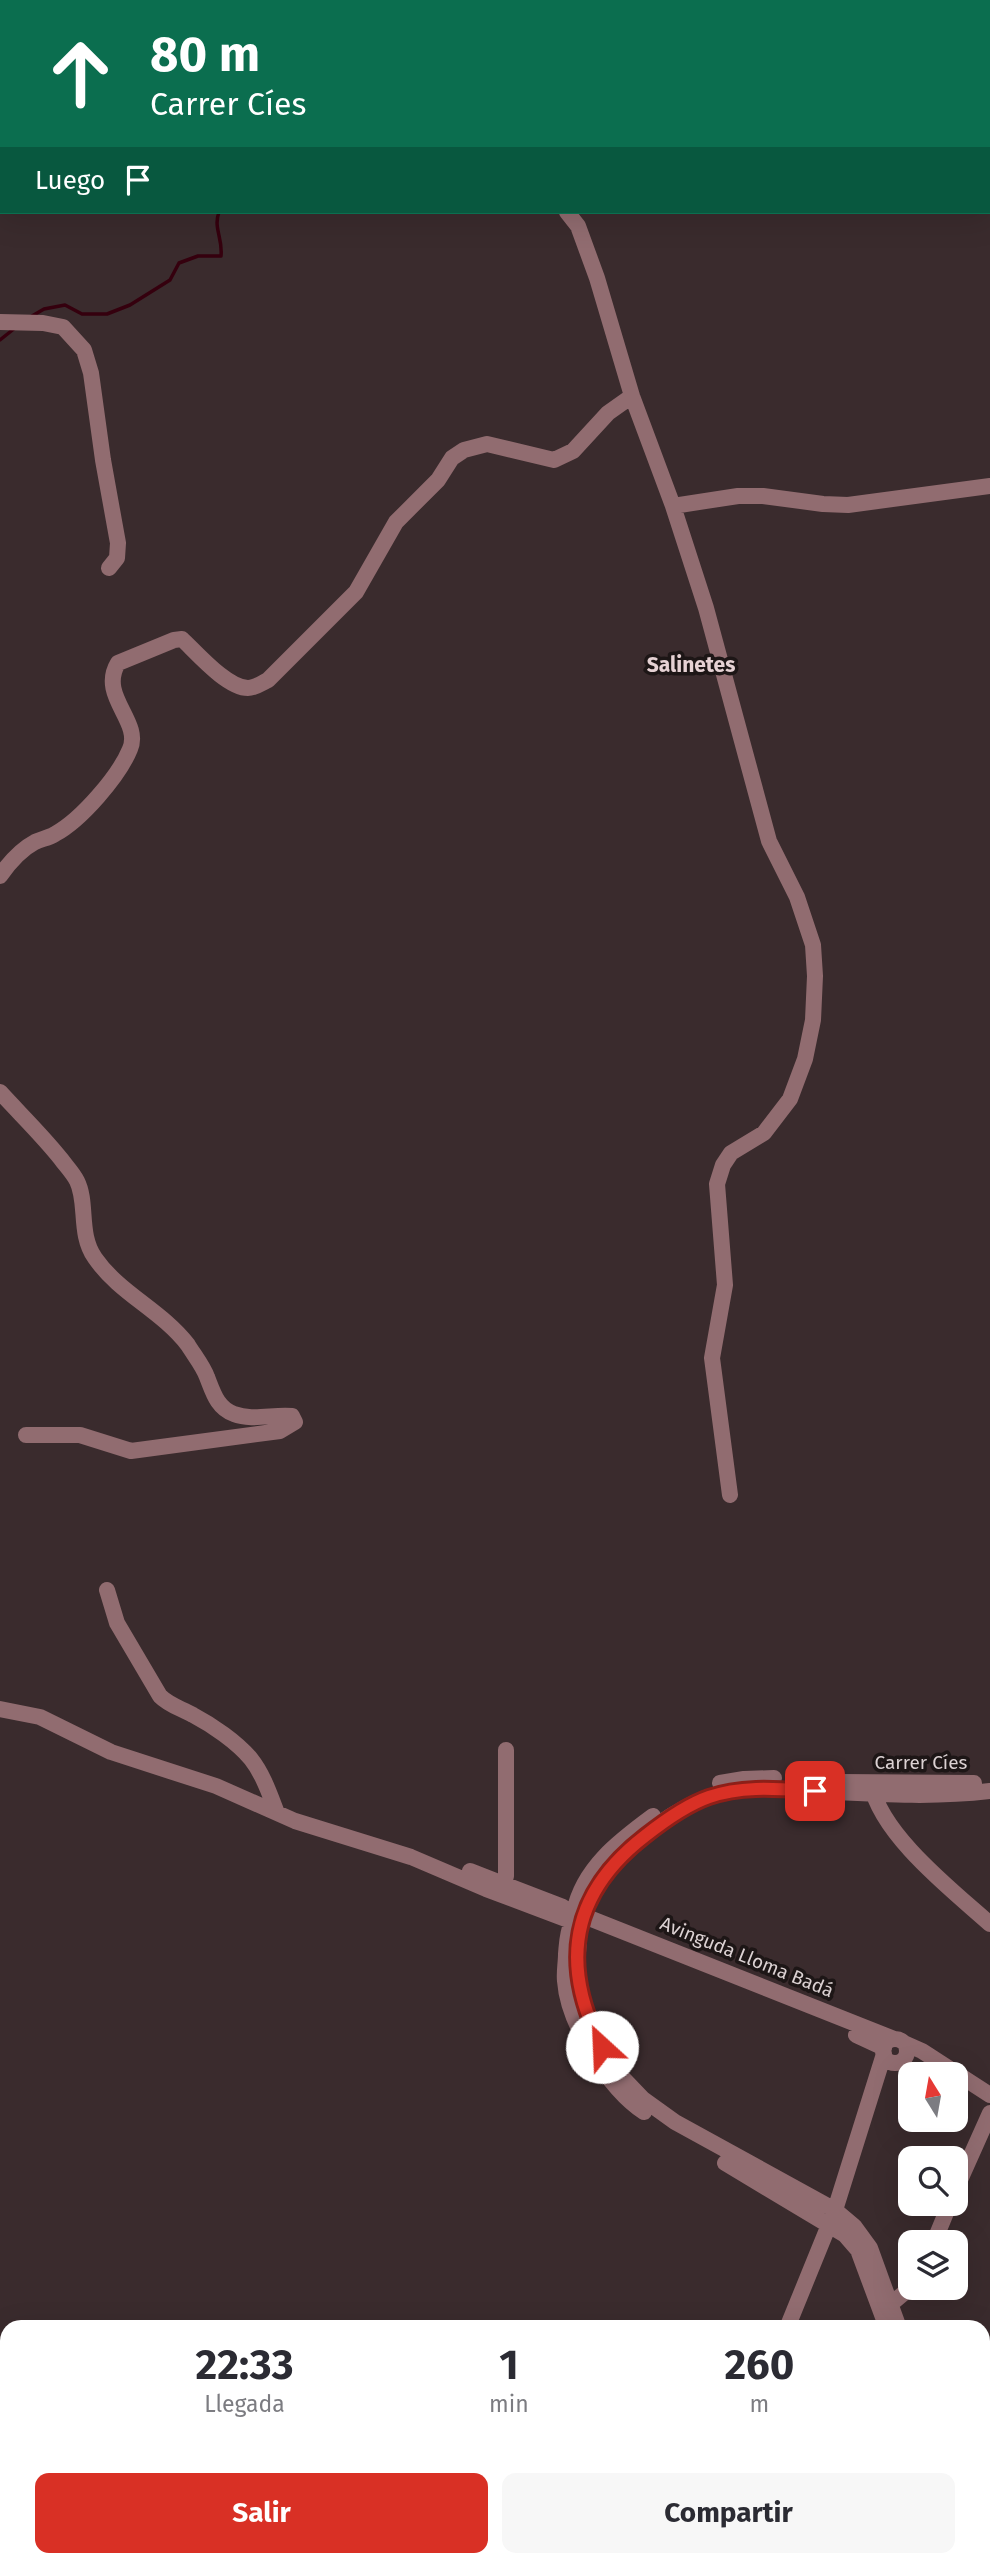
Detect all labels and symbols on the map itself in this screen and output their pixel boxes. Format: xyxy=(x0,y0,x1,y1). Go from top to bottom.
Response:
district label: Salinetes xyxy=(647,652,735,678)
street label: Carrer Cíes xyxy=(875,1751,968,1774)
pin xyxy=(785,1761,845,1821)
street label: Avinguda Lloma Badá xyxy=(657,1912,837,2002)
position arrow xyxy=(565,2010,639,2084)
north arrow xyxy=(898,2062,968,2132)

